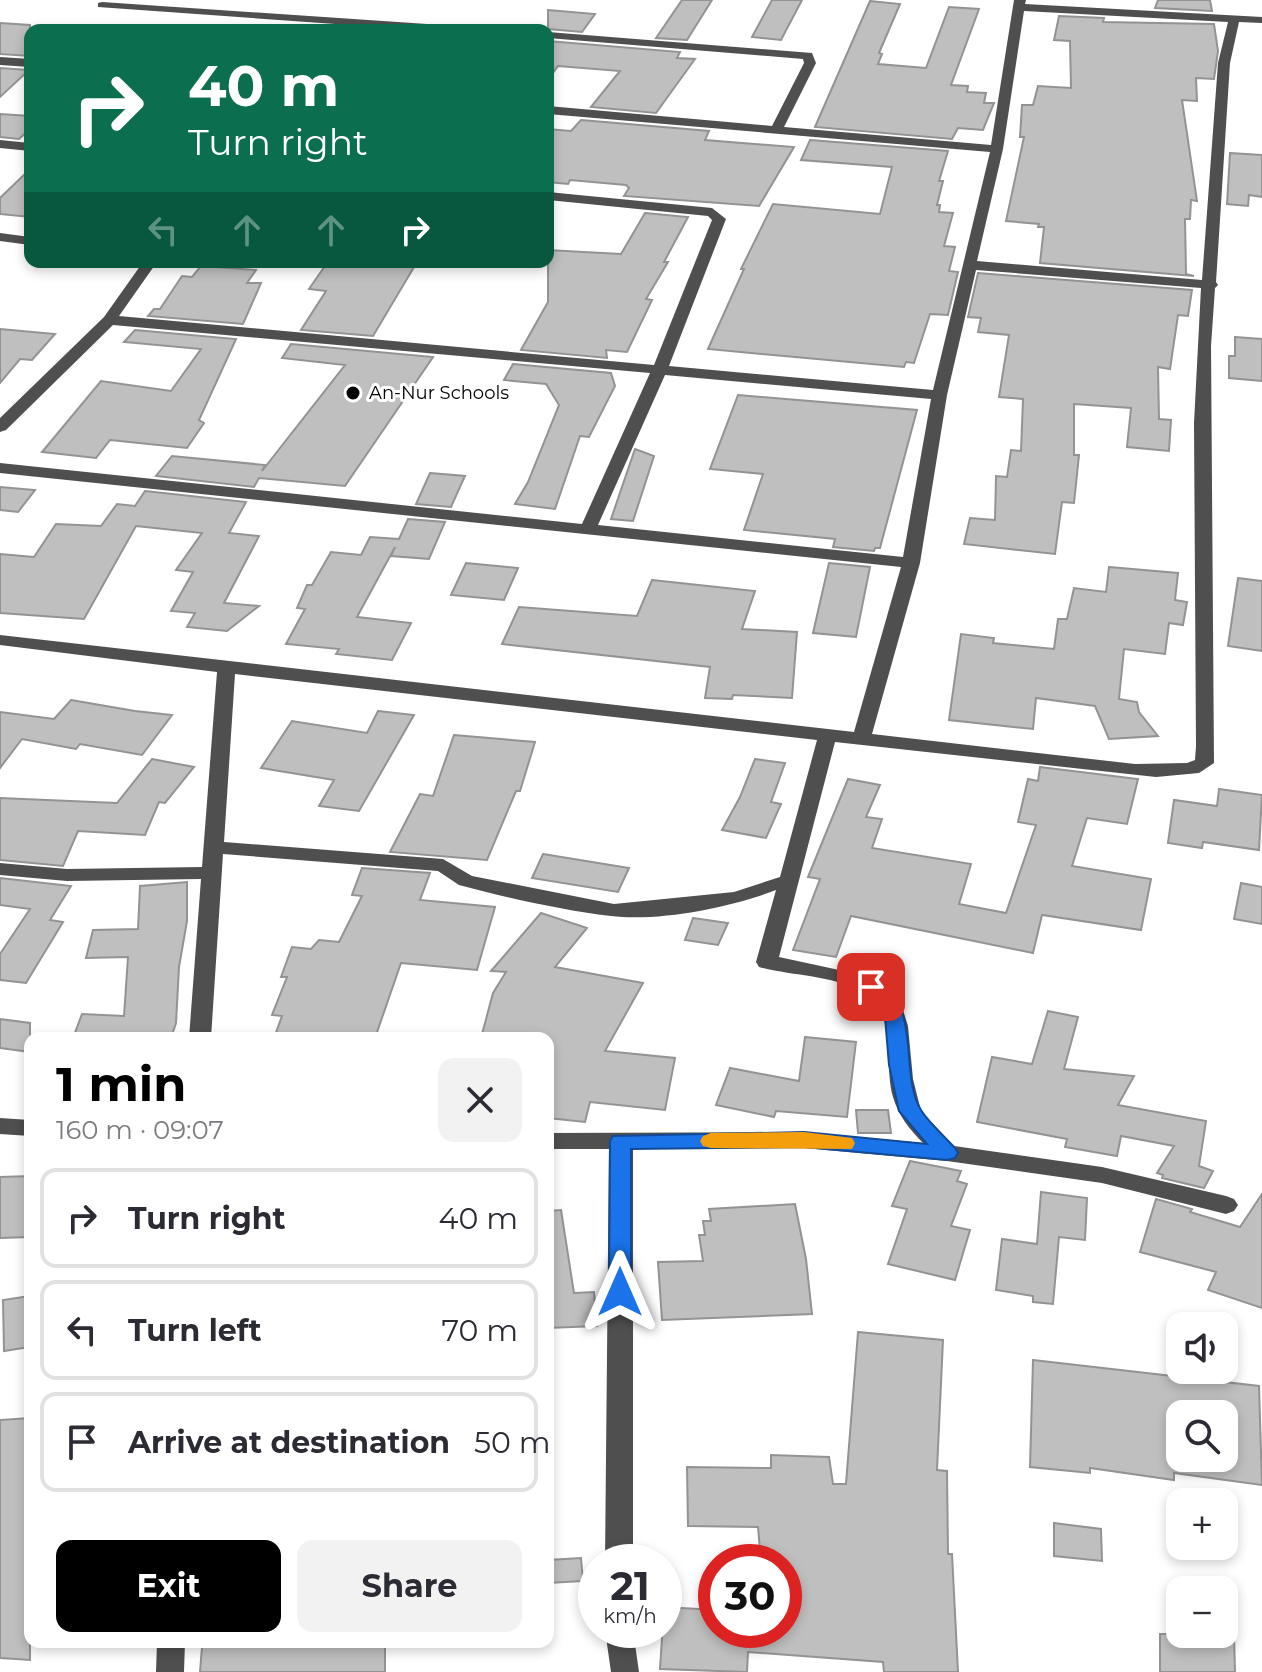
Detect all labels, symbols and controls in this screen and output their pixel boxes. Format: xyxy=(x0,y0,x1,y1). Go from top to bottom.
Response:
text: 40 m xyxy=(188,52,339,120)
icon: right xyxy=(56,56,160,160)
text: Turn right xyxy=(188,120,368,164)
icon: left xyxy=(141,208,185,252)
icon: ahead xyxy=(225,208,269,252)
icon: ahead xyxy=(309,208,353,252)
icon: right xyxy=(393,208,437,252)
place label: An-Nur Schools xyxy=(369,382,509,404)
marker: An-Nur Schools xyxy=(344,384,362,402)
pin xyxy=(837,953,905,1021)
icon: arrive xyxy=(849,965,893,1009)
text: 1 min xyxy=(56,1055,186,1113)
button: close xyxy=(438,1058,522,1142)
text: 160 m · 09:07 xyxy=(56,1114,224,1146)
icon: right xyxy=(60,1196,104,1240)
text: Turn right xyxy=(128,1200,285,1237)
text: 40 m xyxy=(439,1200,518,1237)
position arrow xyxy=(578,1250,662,1334)
icon: left xyxy=(60,1308,104,1352)
text: Turn left xyxy=(128,1312,261,1349)
text: 70 m xyxy=(441,1312,518,1349)
map controls xyxy=(1166,1312,1238,1648)
button: sound xyxy=(1166,1312,1238,1384)
button: search xyxy=(1166,1400,1238,1472)
icon: arrive xyxy=(60,1420,104,1464)
text: Arrive at destination xyxy=(128,1424,450,1461)
text: 50 m xyxy=(474,1424,551,1461)
button: + xyxy=(1166,1488,1238,1560)
button: Exit xyxy=(56,1540,281,1632)
button: Share xyxy=(297,1540,522,1632)
speed limit sign: 30 xyxy=(698,1544,802,1648)
text: 21 xyxy=(610,1561,650,1610)
button: − xyxy=(1166,1576,1238,1648)
text: km/h xyxy=(603,1604,657,1628)

